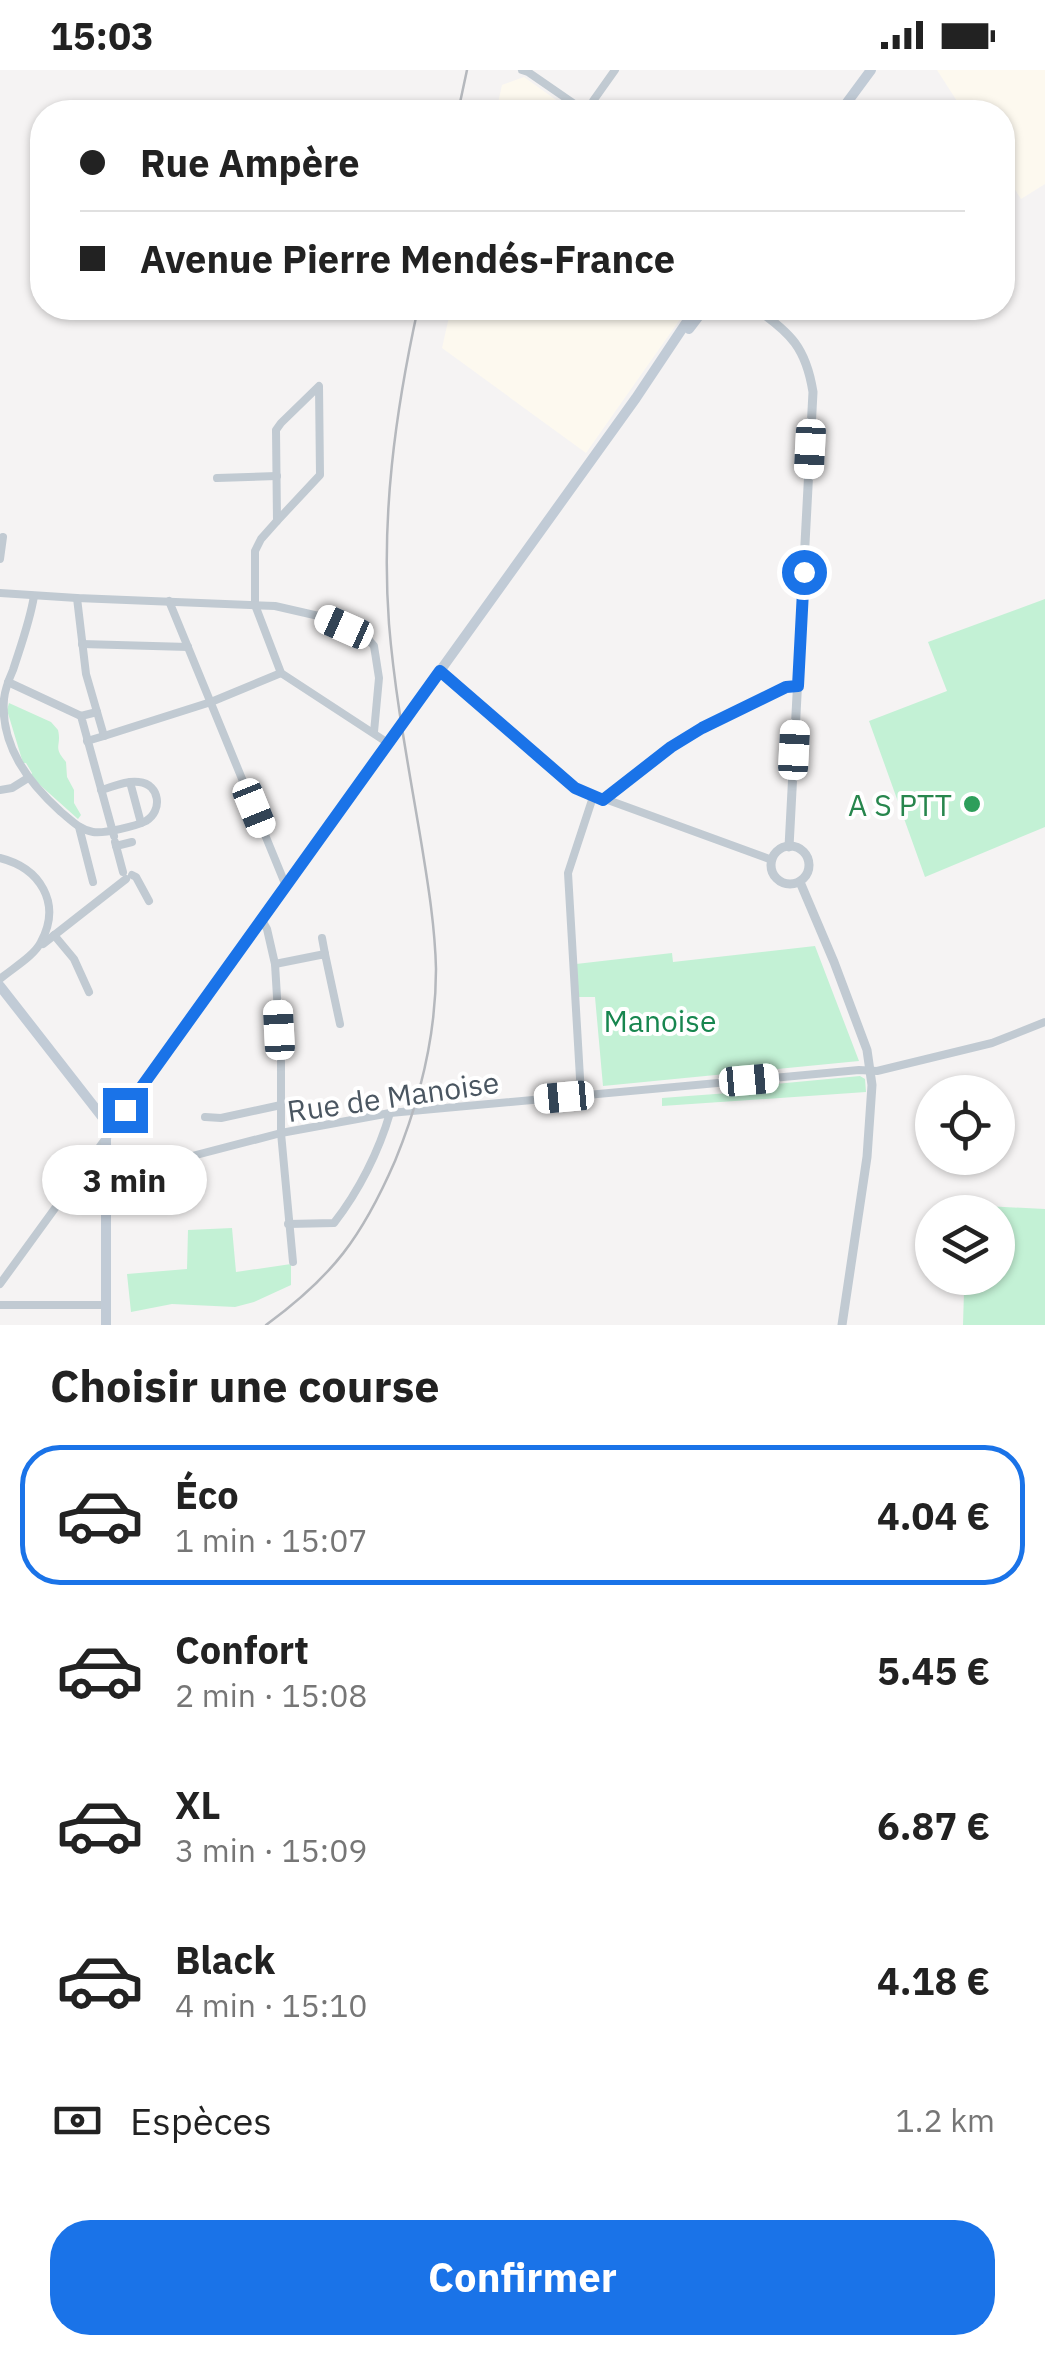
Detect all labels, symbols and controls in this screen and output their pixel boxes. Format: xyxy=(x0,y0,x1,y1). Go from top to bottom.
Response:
text: 15:03 xyxy=(50,11,154,60)
text: Rue Ampère xyxy=(140,138,360,187)
text: Avenue Pierre Mendés-France xyxy=(140,234,675,283)
car xyxy=(793,418,827,480)
route start xyxy=(782,550,827,595)
car xyxy=(310,601,378,653)
car xyxy=(777,719,811,781)
car xyxy=(229,775,279,841)
place label: A S PTT xyxy=(848,785,952,824)
marker: A S PTT xyxy=(961,793,983,815)
car xyxy=(262,999,296,1061)
park label: Manoise xyxy=(604,1001,716,1040)
street label: Rue de Manoise xyxy=(285,1062,501,1130)
car xyxy=(718,1062,780,1098)
map controls xyxy=(915,1075,1015,1295)
button: locate xyxy=(915,1075,1015,1175)
car xyxy=(533,1079,595,1115)
route end xyxy=(103,1088,148,1133)
callout: 3 min xyxy=(42,1145,208,1215)
text: 3 min xyxy=(83,1159,166,1201)
button: layers xyxy=(915,1195,1015,1295)
text: Choisir une course xyxy=(50,1356,440,1414)
icon: car xyxy=(55,1470,145,1560)
text: Éco xyxy=(175,1470,239,1519)
text: 4.04 € xyxy=(877,1491,990,1540)
text: 1 min · 15:07 xyxy=(175,1519,368,1561)
icon: car xyxy=(55,1625,145,1715)
text: Confort xyxy=(175,1625,309,1674)
text: 5.45 € xyxy=(877,1646,990,1695)
text: 2 min · 15:08 xyxy=(175,1674,368,1716)
icon: car xyxy=(55,1780,145,1870)
text: XL xyxy=(175,1780,221,1829)
text: 6.87 € xyxy=(877,1801,990,1850)
text: 3 min · 15:09 xyxy=(175,1829,368,1871)
icon: car xyxy=(55,1935,145,2025)
text: Black xyxy=(175,1935,275,1984)
text: 4.18 € xyxy=(877,1956,990,2005)
text: 4 min · 15:10 xyxy=(175,1984,368,2026)
icon: cash xyxy=(50,2093,105,2148)
text: Espèces xyxy=(130,2096,272,2145)
text: 1.2 km xyxy=(896,2099,995,2141)
button: Confirmer xyxy=(50,2220,995,2335)

